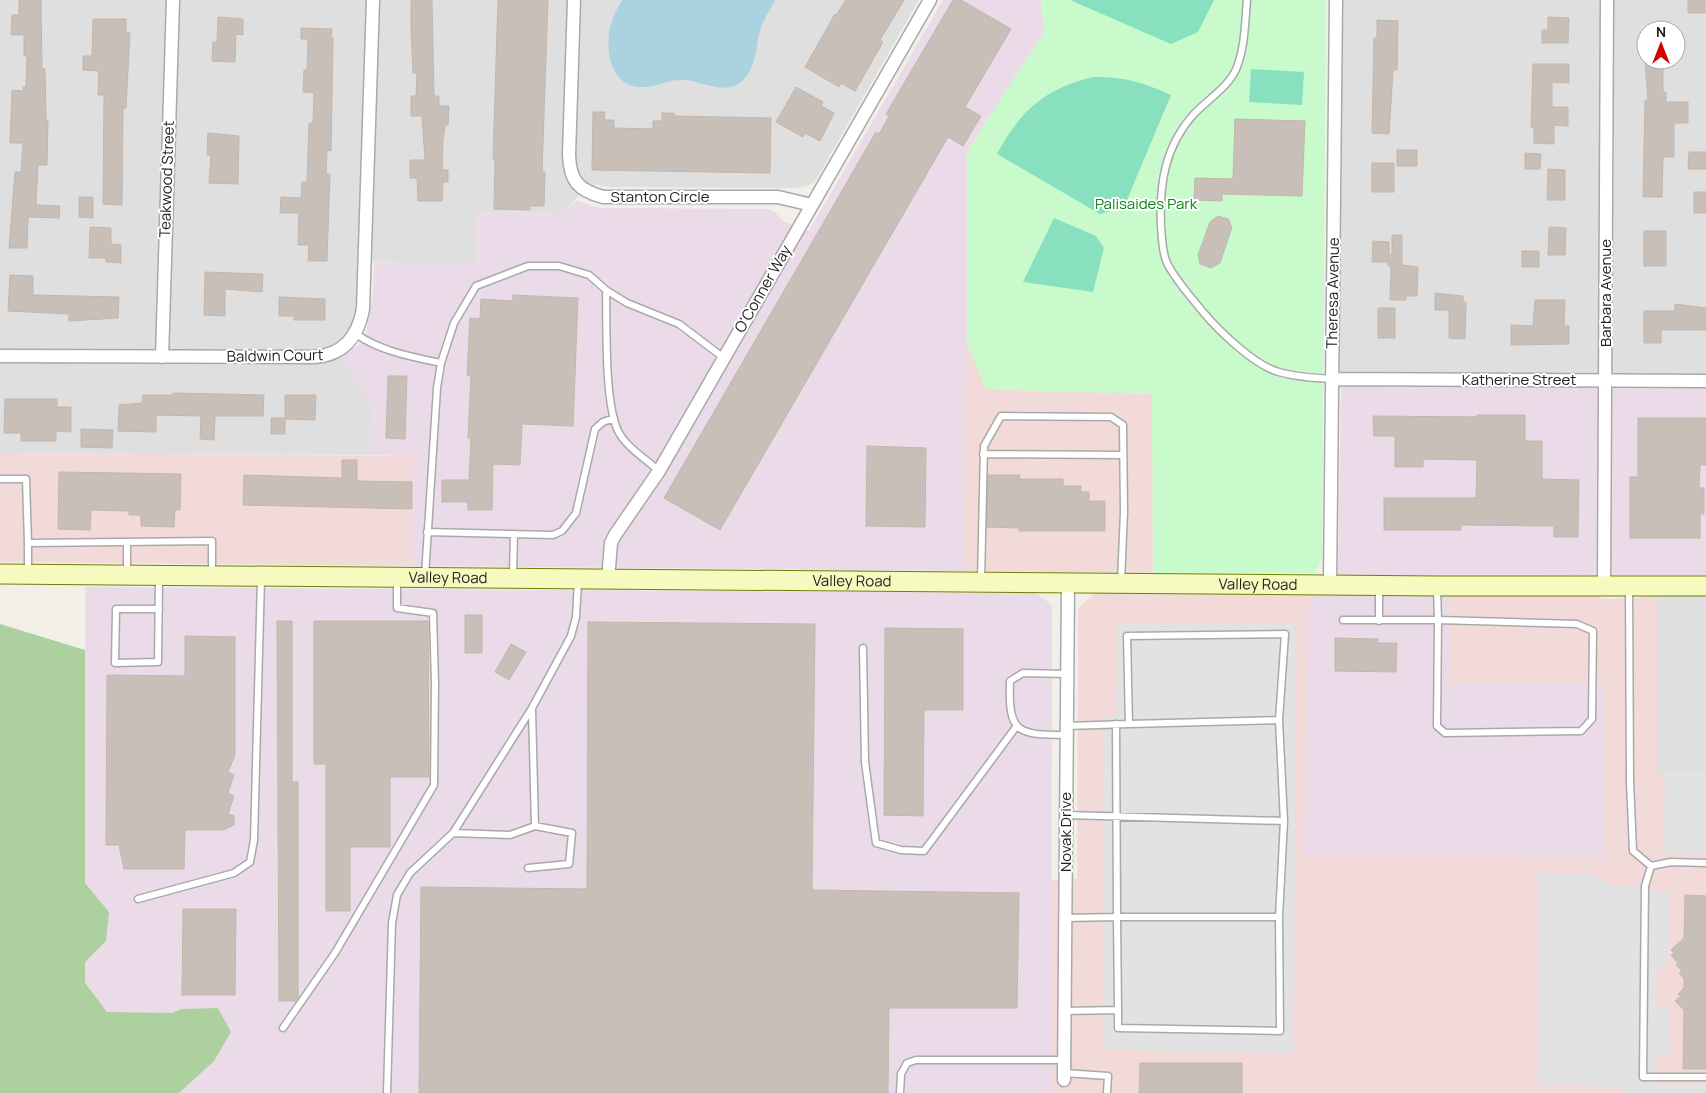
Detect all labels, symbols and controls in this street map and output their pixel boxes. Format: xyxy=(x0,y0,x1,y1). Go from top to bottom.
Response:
north arrow xyxy=(1636,20,1686,70)
text: N xyxy=(1656,22,1666,41)
street label: Teakwood Street xyxy=(154,120,179,238)
street label: Stanton Circle xyxy=(611,186,710,207)
park label: Palisaides Park xyxy=(1095,193,1198,214)
street label: Theresa Avenue xyxy=(1321,237,1344,349)
street label: Barbara Avenue xyxy=(1595,239,1616,347)
street label: O'Conner Way xyxy=(729,241,796,336)
street label: Baldwin Court xyxy=(226,344,324,367)
street label: Katherine Street xyxy=(1462,369,1576,390)
street label: Valley Road xyxy=(408,566,488,588)
street label: Valley Road xyxy=(812,570,892,591)
street label: Valley Road xyxy=(1218,573,1297,595)
street label: Novak Drive xyxy=(1055,792,1076,872)

